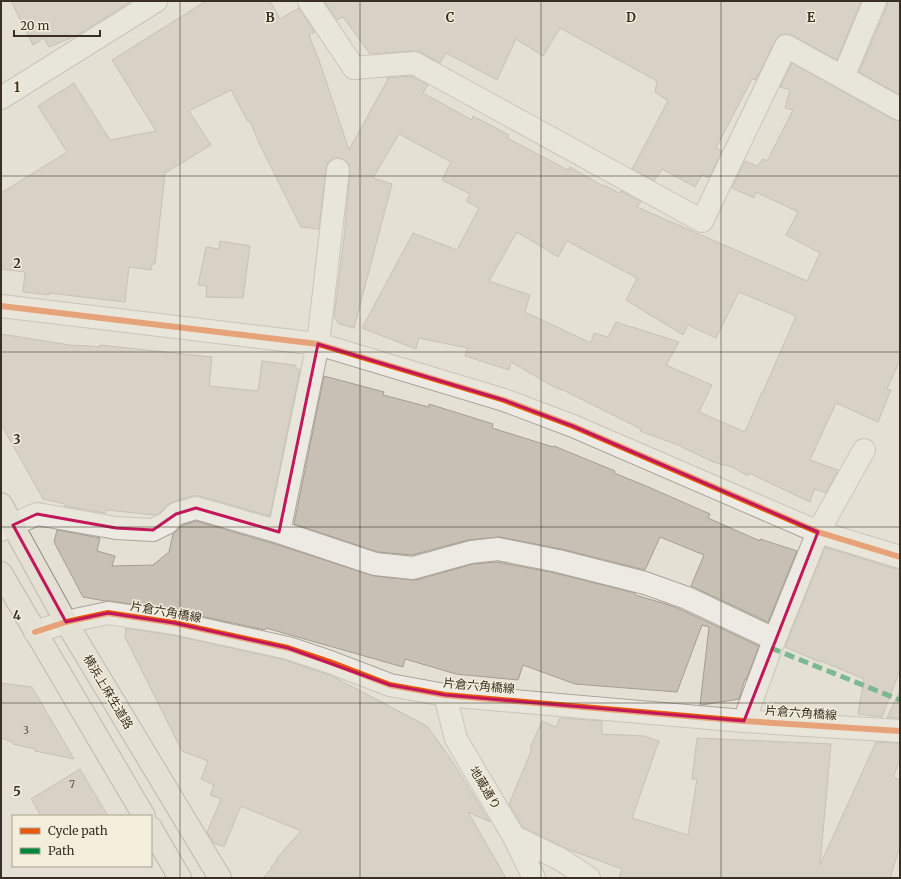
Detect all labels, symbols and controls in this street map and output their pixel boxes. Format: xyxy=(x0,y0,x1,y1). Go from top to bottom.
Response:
text: B xyxy=(265,9,275,26)
text: C xyxy=(446,9,455,26)
text: D xyxy=(626,9,636,26)
text: E xyxy=(807,9,816,26)
scale bar xyxy=(14,12,100,38)
text: 20 m xyxy=(20,18,49,33)
text: 1 xyxy=(14,79,20,96)
text: 2 xyxy=(13,255,21,272)
text: 3 xyxy=(13,431,21,448)
street label: 片倉六角橋線 xyxy=(129,598,203,625)
text: 4 xyxy=(13,607,22,624)
street label: 横浜上麻生道路 xyxy=(80,652,136,732)
street label: 片倉六角橋線 xyxy=(443,675,516,696)
street label: 片倉六角橋線 xyxy=(765,703,837,722)
house number: 3 xyxy=(23,724,29,737)
street label: 地蔵通り xyxy=(467,763,504,812)
house number: 7 xyxy=(69,778,75,791)
text: 5 xyxy=(13,783,21,800)
legend xyxy=(12,815,152,867)
text: Cycle path xyxy=(48,823,108,838)
text: Path xyxy=(48,843,74,858)

